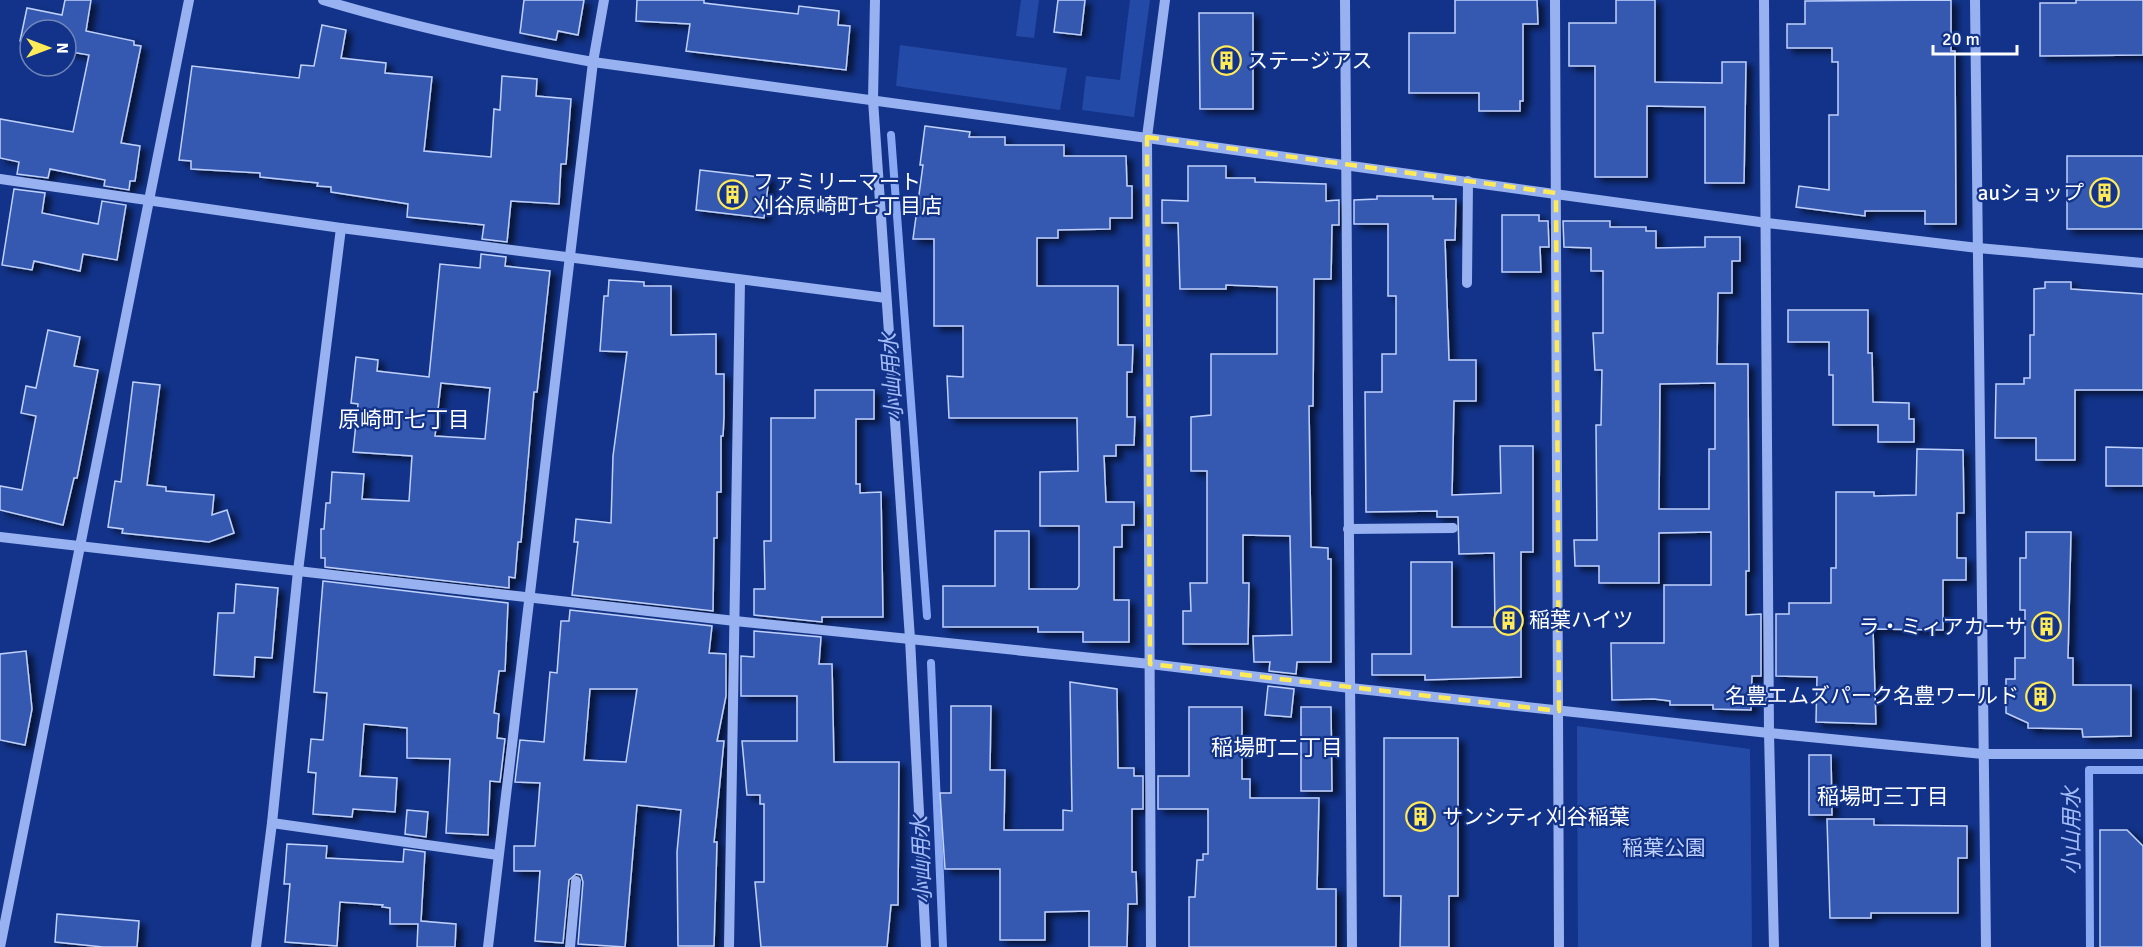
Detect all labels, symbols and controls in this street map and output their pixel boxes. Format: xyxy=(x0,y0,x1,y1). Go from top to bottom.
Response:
north arrow xyxy=(18,18,78,78)
scale bar xyxy=(1933,18,2017,56)
text: 20 m xyxy=(1942,28,1980,50)
text: N xyxy=(52,42,72,54)
building icon: ステージアス xyxy=(1210,45,1242,77)
place label: ステージアス xyxy=(1247,48,1373,74)
place label: ファミリーマート 刈谷原崎町七丁目店 xyxy=(753,169,942,219)
building icon: auショップ xyxy=(2089,177,2121,209)
building icon: ファミリーマート 刈谷原崎町七丁目店 xyxy=(716,178,748,210)
place label: auショップ xyxy=(1978,180,2084,206)
water label: 小山用水 xyxy=(875,330,908,422)
district label: 原崎町七丁目 xyxy=(338,406,470,433)
building icon: 稲葉ハイツ xyxy=(1492,604,1524,636)
place label: 稲葉ハイツ xyxy=(1529,607,1634,633)
building icon: ラ・ミィアカーサ xyxy=(2031,611,2063,643)
place label: ラ・ミィアカーサ xyxy=(1858,614,2026,640)
building icon: 名豊エムズパーク名豊ワールド xyxy=(2024,680,2056,712)
place label: 名豊エムズパーク名豊ワールド xyxy=(1725,683,2019,709)
district label: 稲場町二丁目 xyxy=(1211,734,1343,761)
district label: 稲場町三丁目 xyxy=(1817,783,1949,810)
water label: 小山用水 xyxy=(2058,785,2085,875)
building icon: サンシティ刈谷稲葉 xyxy=(1405,801,1437,833)
place label: サンシティ刈谷稲葉 xyxy=(1442,804,1630,830)
water label: 小山用水 xyxy=(906,814,937,904)
park label: 稲葉公園 xyxy=(1622,835,1706,861)

